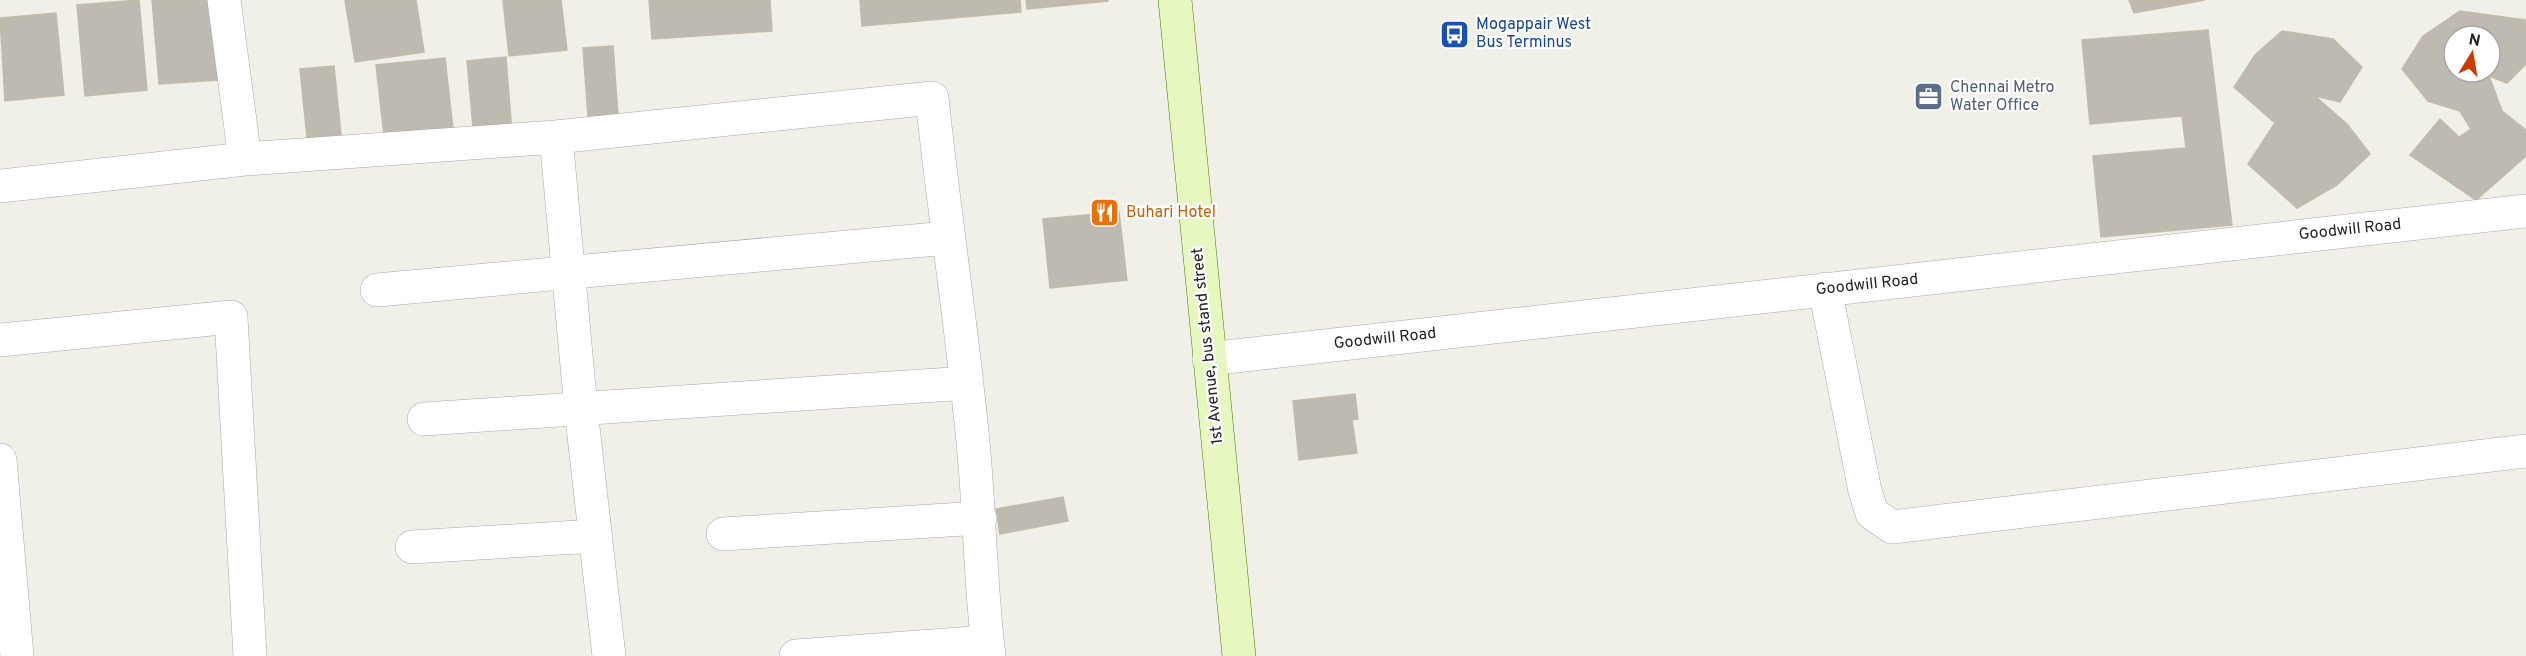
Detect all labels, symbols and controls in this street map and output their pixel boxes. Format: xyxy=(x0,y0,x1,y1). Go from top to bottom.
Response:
place label: Mogappair West Bus Terminus xyxy=(1476,15,1591,53)
bus stop icon: Mogappair West Bus Terminus xyxy=(1439,18,1471,50)
north arrow xyxy=(2442,24,2502,84)
text: N xyxy=(2467,30,2482,52)
place label: Chennai Metro Water Office xyxy=(1950,78,2054,116)
office icon: Chennai Metro Water Office xyxy=(1913,81,1945,113)
restaurant icon: Buhari Hotel xyxy=(1089,197,1121,229)
place label: Buhari Hotel xyxy=(1126,203,1216,223)
street label: Goodwill Road xyxy=(2298,215,2402,245)
street label: 1st Avenue, bus stand street xyxy=(1188,246,1228,446)
street label: Goodwill Road xyxy=(1815,270,1919,300)
street label: Goodwill Road xyxy=(1333,324,1437,354)

